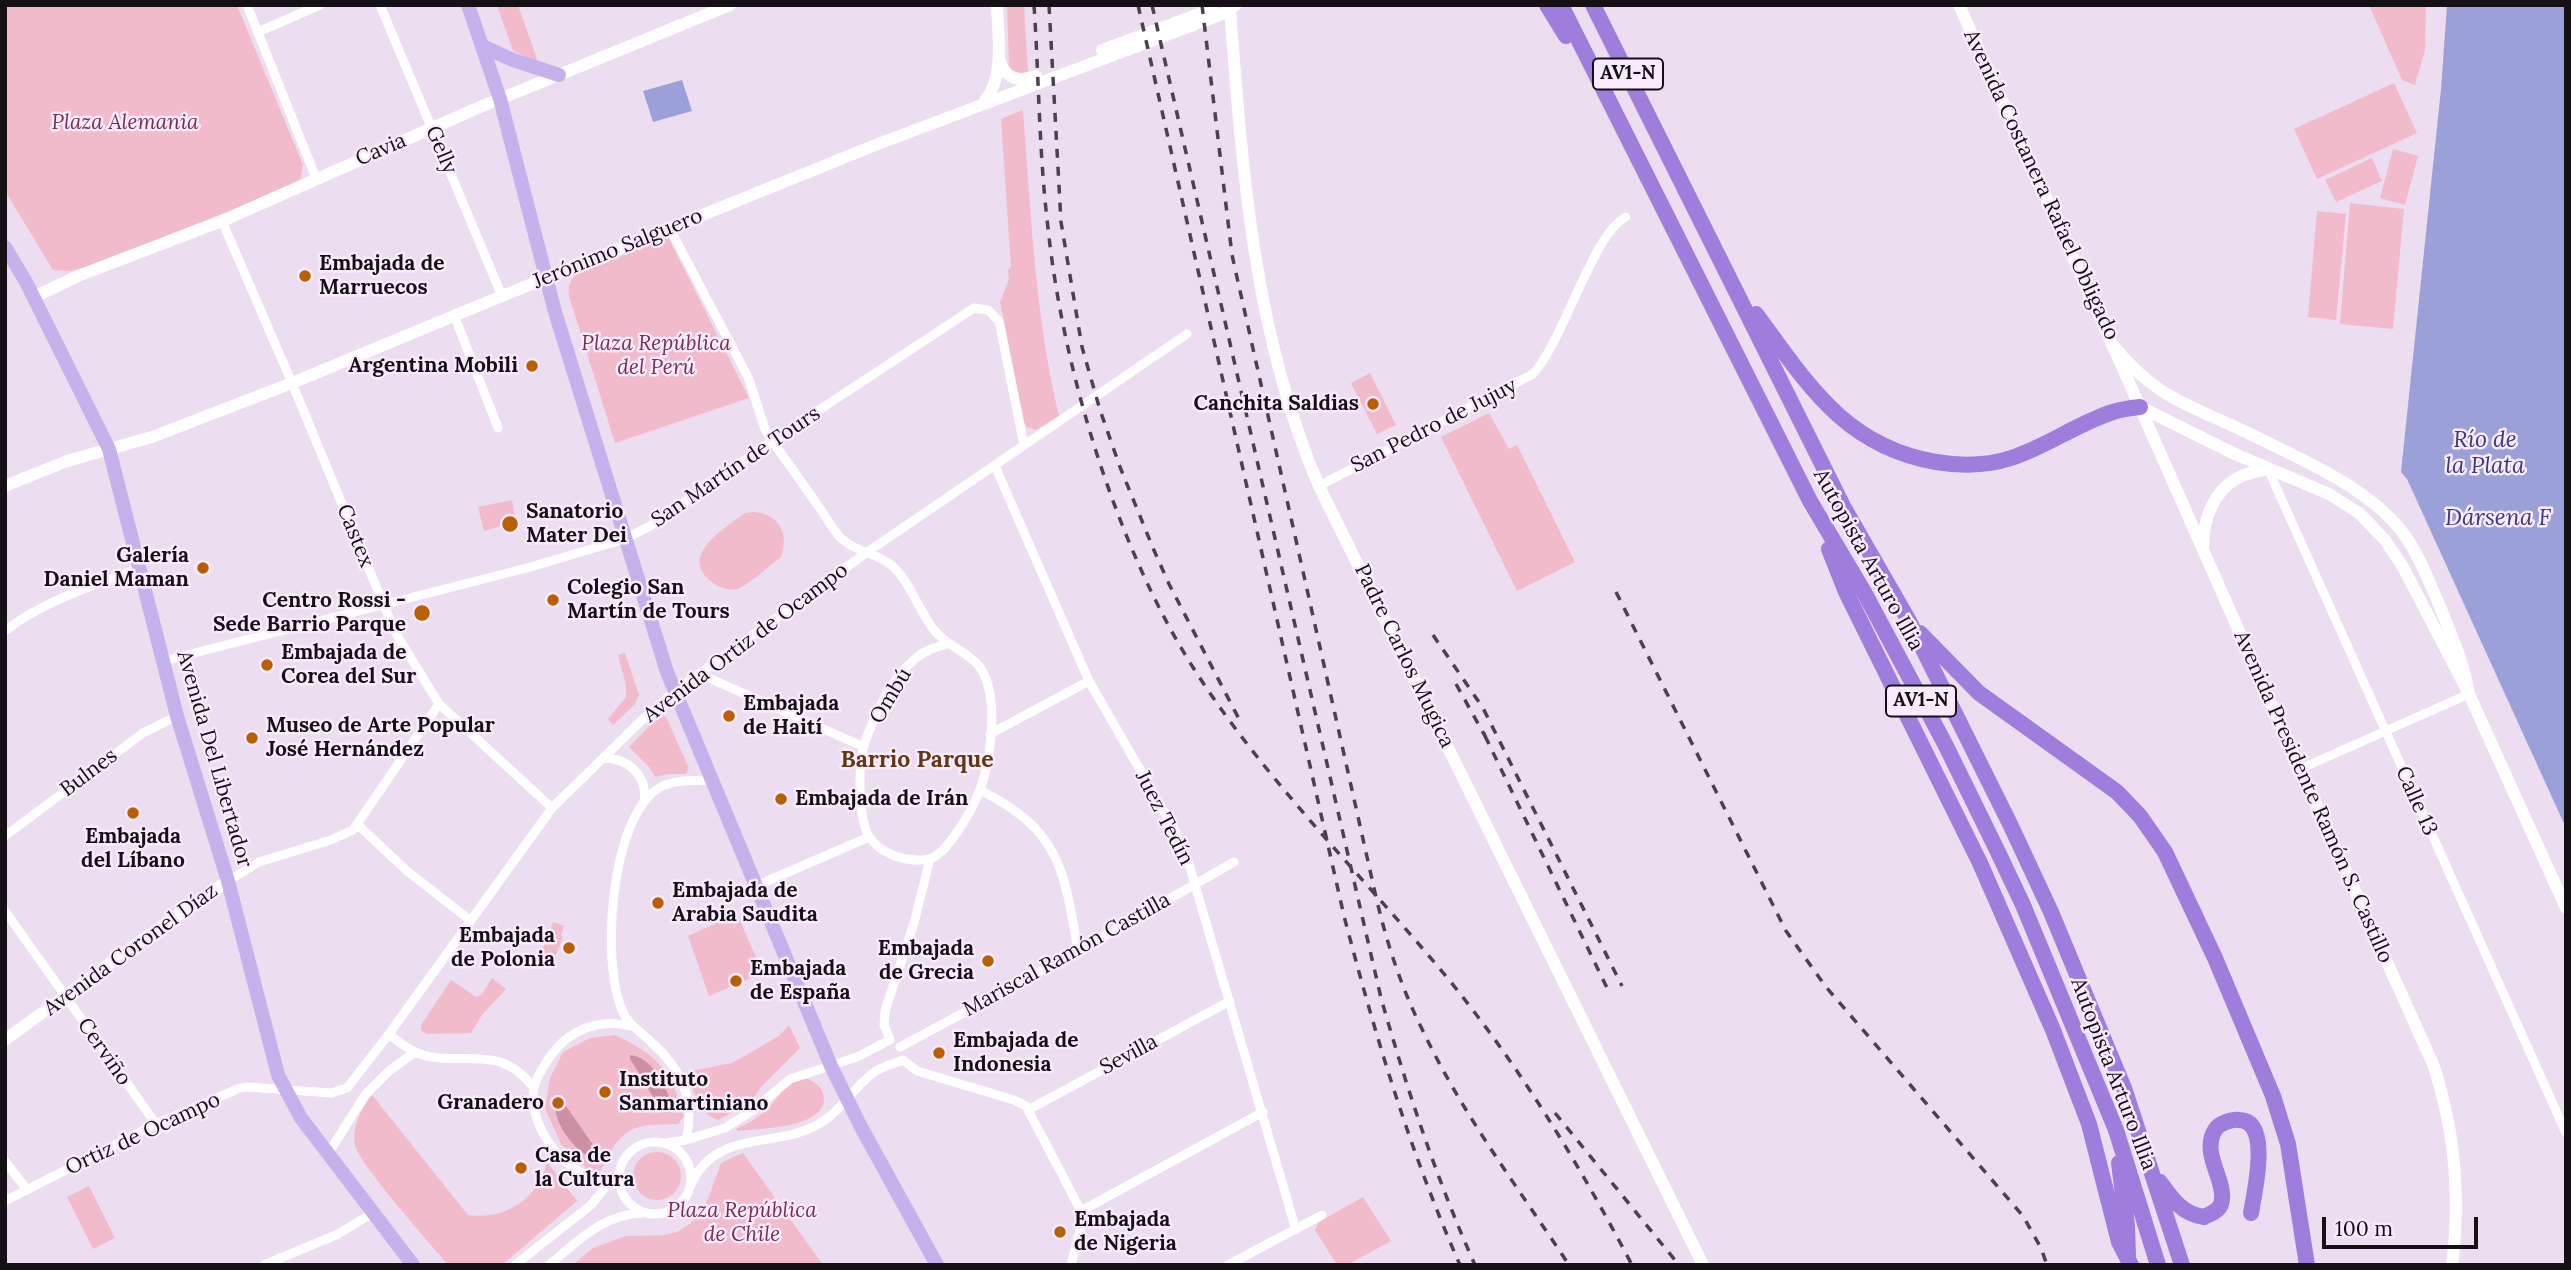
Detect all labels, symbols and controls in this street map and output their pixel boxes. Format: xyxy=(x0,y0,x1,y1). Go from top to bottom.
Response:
street label: Avenida Costanera Rafael Obligado xyxy=(1958,26,2124,344)
road number: AV1-N xyxy=(1593,58,1663,90)
park label: Plaza Alemania xyxy=(51,110,199,136)
street label: Gelly xyxy=(420,122,462,178)
street label: Cavia xyxy=(352,128,410,172)
street label: Jerónimo Salguero xyxy=(530,203,706,295)
place label: Embajada de Marruecos xyxy=(319,251,445,301)
marker: Embajada de Marruecos xyxy=(297,268,313,284)
park label: Plaza República del Perú xyxy=(581,331,731,381)
place label: Argentina Mobili xyxy=(349,353,518,379)
marker: Argentina Mobili xyxy=(524,358,540,374)
street label: San Pedro de Jujuy xyxy=(1347,373,1521,479)
place label: Canchita Saldias xyxy=(1194,391,1359,417)
marker: Canchita Saldias xyxy=(1365,396,1381,412)
street label: San Martín de Tours xyxy=(647,401,825,533)
water label: Río de la Plata xyxy=(2446,426,2524,480)
street label: Autopista Arturo Illia xyxy=(1808,465,1928,655)
place label: Sanatorio Mater Dei xyxy=(526,499,627,549)
street label: Castex xyxy=(331,501,379,571)
water label: Dársena F xyxy=(2445,504,2551,532)
marker: Sanatorio Mater Dei xyxy=(500,514,520,534)
place label: Galería Daniel Maman xyxy=(44,543,189,593)
street label: Avenida Ortiz de Ocampo xyxy=(639,558,853,728)
marker: Galería Daniel Maman xyxy=(195,560,211,576)
street label: Padre Carlos Mugica xyxy=(1349,560,1459,752)
place label: Colegio San Martín de Tours xyxy=(567,575,730,625)
place label: Centro Rossi - Sede Barrio Parque xyxy=(213,588,406,638)
marker: Colegio San Martín de Tours xyxy=(545,592,561,608)
marker: Centro Rossi - Sede Barrio Parque xyxy=(412,603,432,623)
street label: Avenida Presidente Ramón S. Castillo xyxy=(2228,627,2398,967)
place label: Embajada de Corea del Sur xyxy=(281,640,416,690)
street label: Avenida Del Libertador xyxy=(171,648,257,870)
marker: Embajada de Corea del Sur xyxy=(259,657,275,673)
street label: Ombú xyxy=(865,664,917,728)
road number: AV1-N xyxy=(1886,686,1956,716)
place label: Embajada de Haití xyxy=(743,691,839,741)
marker: Embajada de Haití xyxy=(721,708,737,724)
place label: Museo de Arte Popular José Hernández xyxy=(266,713,495,763)
marker: Museo de Arte Popular José Hernández xyxy=(244,730,260,746)
street label: Bulnes xyxy=(55,743,123,803)
district label: Barrio Parque xyxy=(840,746,994,774)
street label: Calle 13 xyxy=(2390,762,2442,840)
street label: Juez Tedín xyxy=(1129,766,1199,870)
place label: Embajada de Irán xyxy=(795,786,968,812)
marker: Embajada de Irán xyxy=(773,791,789,807)
marker: Embajada del Líbano xyxy=(125,805,141,821)
place label: Embajada del Líbano xyxy=(81,824,185,874)
street label: Avenida Coronel Díaz xyxy=(39,878,223,1022)
place label: Embajada de Arabia Saudita xyxy=(672,878,818,928)
street label: Mariscal Ramón Castilla xyxy=(959,888,1175,1022)
marker: Embajada de Arabia Saudita xyxy=(650,895,666,911)
place label: Embajada de Polonia xyxy=(451,923,555,973)
place label: Embajada de Grecia xyxy=(878,936,974,986)
marker: Embajada de Polonia xyxy=(561,940,577,956)
marker: Embajada de Grecia xyxy=(980,953,996,969)
place label: Embajada de España xyxy=(750,956,851,1006)
marker: Embajada de España xyxy=(728,973,744,989)
street label: Autopista Arturo Illia xyxy=(2065,974,2161,1174)
street label: Cerviño xyxy=(72,1013,136,1091)
place label: Embajada de Indonesia xyxy=(953,1028,1079,1078)
street label: Sevilla xyxy=(1096,1029,1162,1081)
marker: Embajada de Indonesia xyxy=(931,1045,947,1061)
place label: Instituto Sanmartiniano xyxy=(619,1067,768,1117)
marker: Instituto Sanmartiniano xyxy=(597,1084,613,1100)
street label: Ortiz de Ocampo xyxy=(62,1087,224,1181)
place label: Granadero xyxy=(437,1090,544,1116)
marker: Granadero xyxy=(550,1095,566,1111)
place label: Casa de la Cultura xyxy=(535,1143,635,1193)
marker: Casa de la Cultura xyxy=(513,1160,529,1176)
park label: Plaza República de Chile xyxy=(667,1198,817,1248)
scale bar xyxy=(2326,1204,2482,1248)
place label: Embajada de Nigeria xyxy=(1074,1207,1177,1257)
text: 100 m xyxy=(2335,1215,2393,1242)
marker: Embajada de Nigeria xyxy=(1052,1224,1068,1240)

